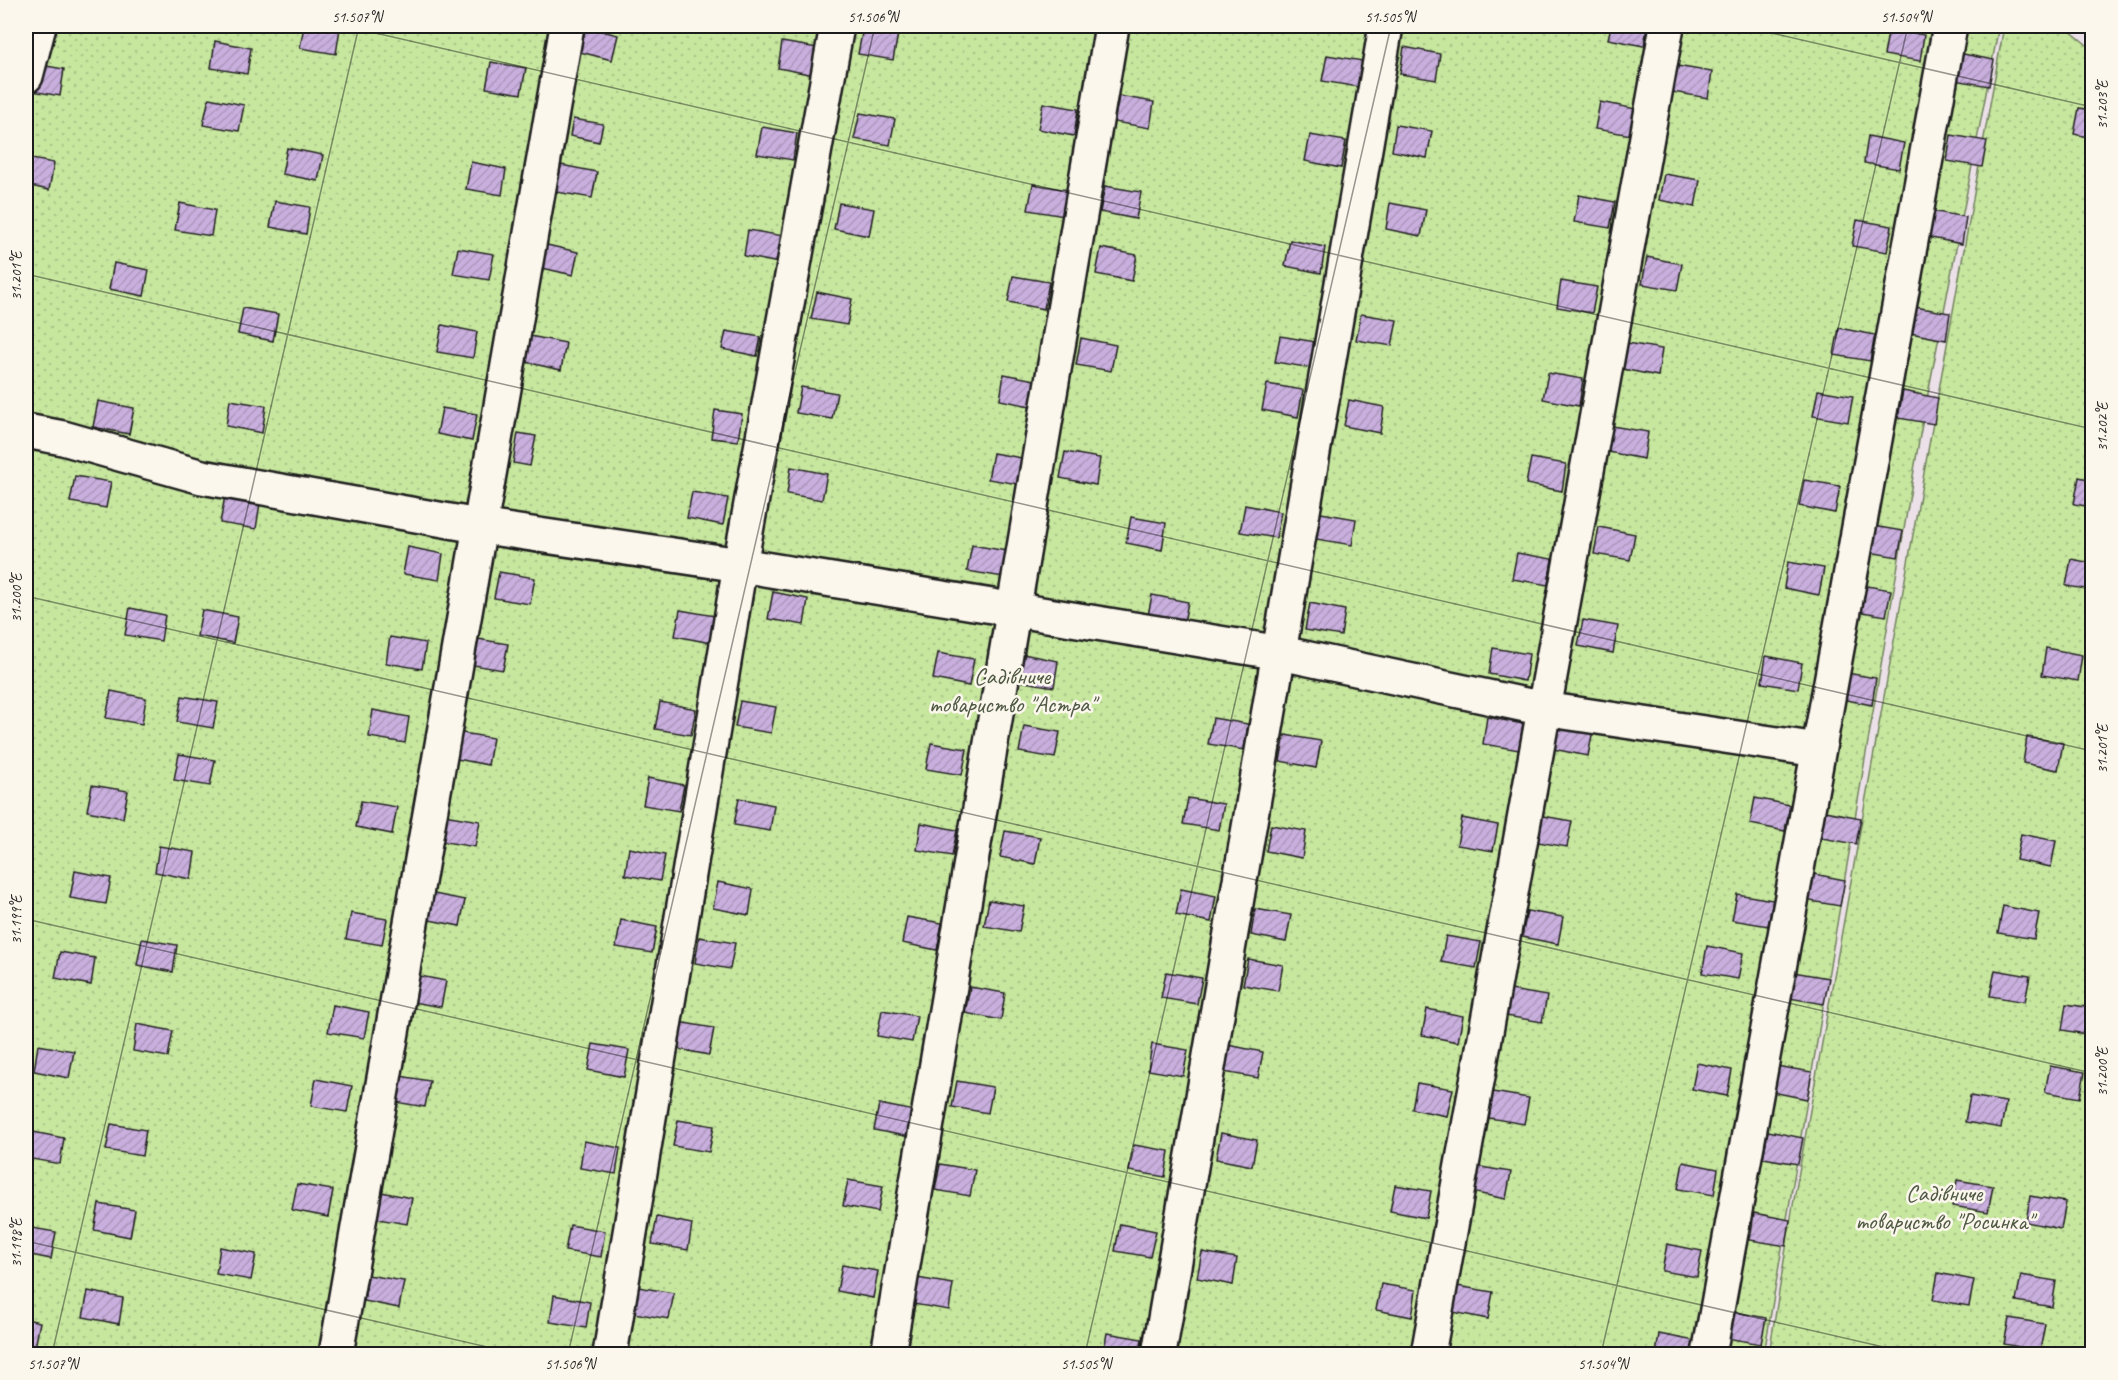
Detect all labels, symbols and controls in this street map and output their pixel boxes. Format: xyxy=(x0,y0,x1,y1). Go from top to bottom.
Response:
text: 51.507°N xyxy=(332,8,385,27)
text: 51.506°N xyxy=(848,8,901,27)
text: 51.505°N xyxy=(1365,8,1418,27)
text: 51.504°N xyxy=(1881,8,1934,27)
text: 31.203°E xyxy=(2093,78,2112,129)
text: 31.201°E xyxy=(7,249,26,300)
text: 31.202°E xyxy=(2093,400,2112,451)
text: 31.200°E xyxy=(7,571,26,622)
park label: Садівниче товариство "Астра" xyxy=(929,661,1100,719)
text: 31.201°E xyxy=(2093,722,2112,773)
text: 31.199°E xyxy=(7,893,26,944)
text: 31.200°E xyxy=(2093,1045,2112,1096)
park label: Садівниче товариство "Росинка" xyxy=(1855,1178,2038,1236)
text: 31.198°E xyxy=(7,1216,26,1267)
text: 51.507°N xyxy=(28,1355,81,1374)
text: 51.506°N xyxy=(545,1355,598,1374)
text: 51.505°N xyxy=(1061,1355,1114,1374)
text: 51.504°N xyxy=(1578,1355,1631,1374)

